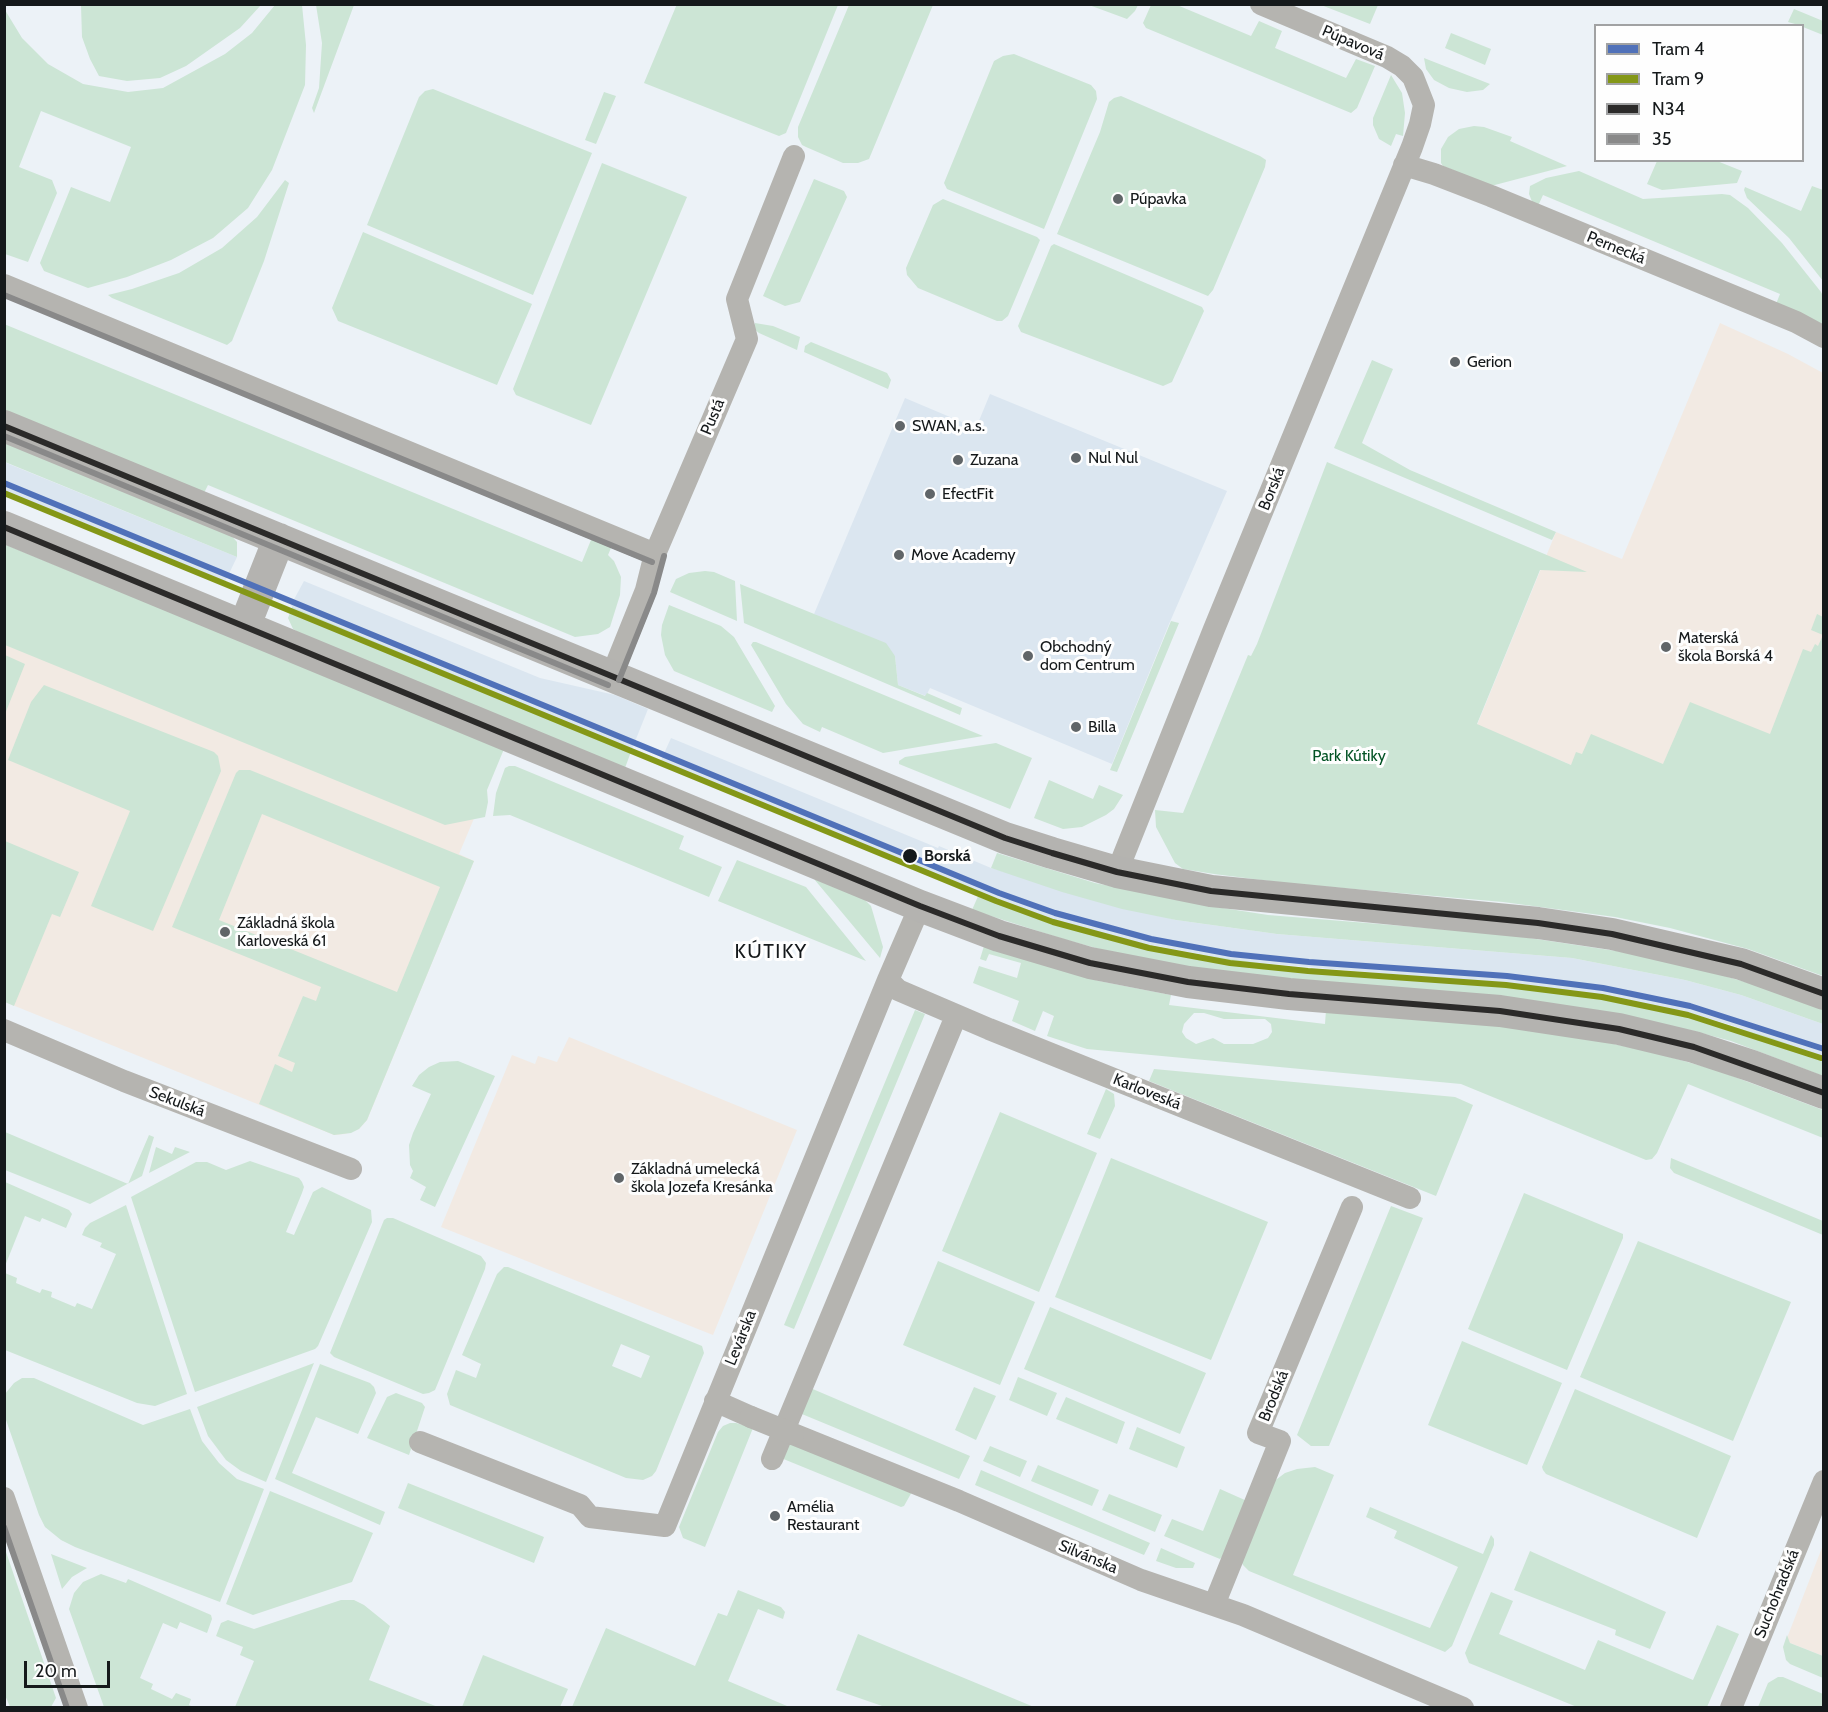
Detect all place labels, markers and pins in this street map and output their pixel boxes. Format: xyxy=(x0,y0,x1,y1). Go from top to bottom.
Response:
place label: Púpavka xyxy=(1130,189,1186,209)
marker: Púpavka xyxy=(1111,192,1125,206)
place label: Gerion xyxy=(1467,352,1512,372)
marker: Gerion xyxy=(1448,355,1462,369)
place label: SWAN, a.s. xyxy=(912,416,985,436)
marker: SWAN, a.s. xyxy=(893,419,907,433)
place label: Nul Nul xyxy=(1088,448,1138,468)
place label: Zuzana xyxy=(970,450,1018,470)
marker: Nul Nul xyxy=(1069,451,1083,465)
marker: Zuzana xyxy=(951,453,965,467)
place label: EfectFit xyxy=(942,484,994,504)
marker: EfectFit xyxy=(923,487,937,501)
place label: Move Academy xyxy=(911,545,1016,565)
marker: Move Academy xyxy=(892,548,906,562)
place label: Materská škola Borská 4 xyxy=(1678,628,1773,666)
place label: Obchodný dom Centrum xyxy=(1040,637,1135,675)
marker: Materská škola Borská 4 xyxy=(1659,640,1673,654)
marker: Obchodný dom Centrum xyxy=(1021,649,1035,663)
place label: Billa xyxy=(1088,717,1116,737)
marker: Billa xyxy=(1069,720,1083,734)
place label: Borská xyxy=(924,846,971,866)
marker: Borská xyxy=(901,847,919,865)
place label: Základná škola Karloveská 61 xyxy=(237,913,335,951)
marker: Základná škola Karloveská 61 xyxy=(218,925,232,939)
place label: Základná umelecká škola Jozefa Kresánka xyxy=(631,1159,773,1197)
marker: Základná umelecká škola Jozefa Kresánka xyxy=(612,1171,626,1185)
place label: Amélia Restaurant xyxy=(787,1497,859,1535)
marker: Amélia Restaurant xyxy=(768,1509,782,1523)

